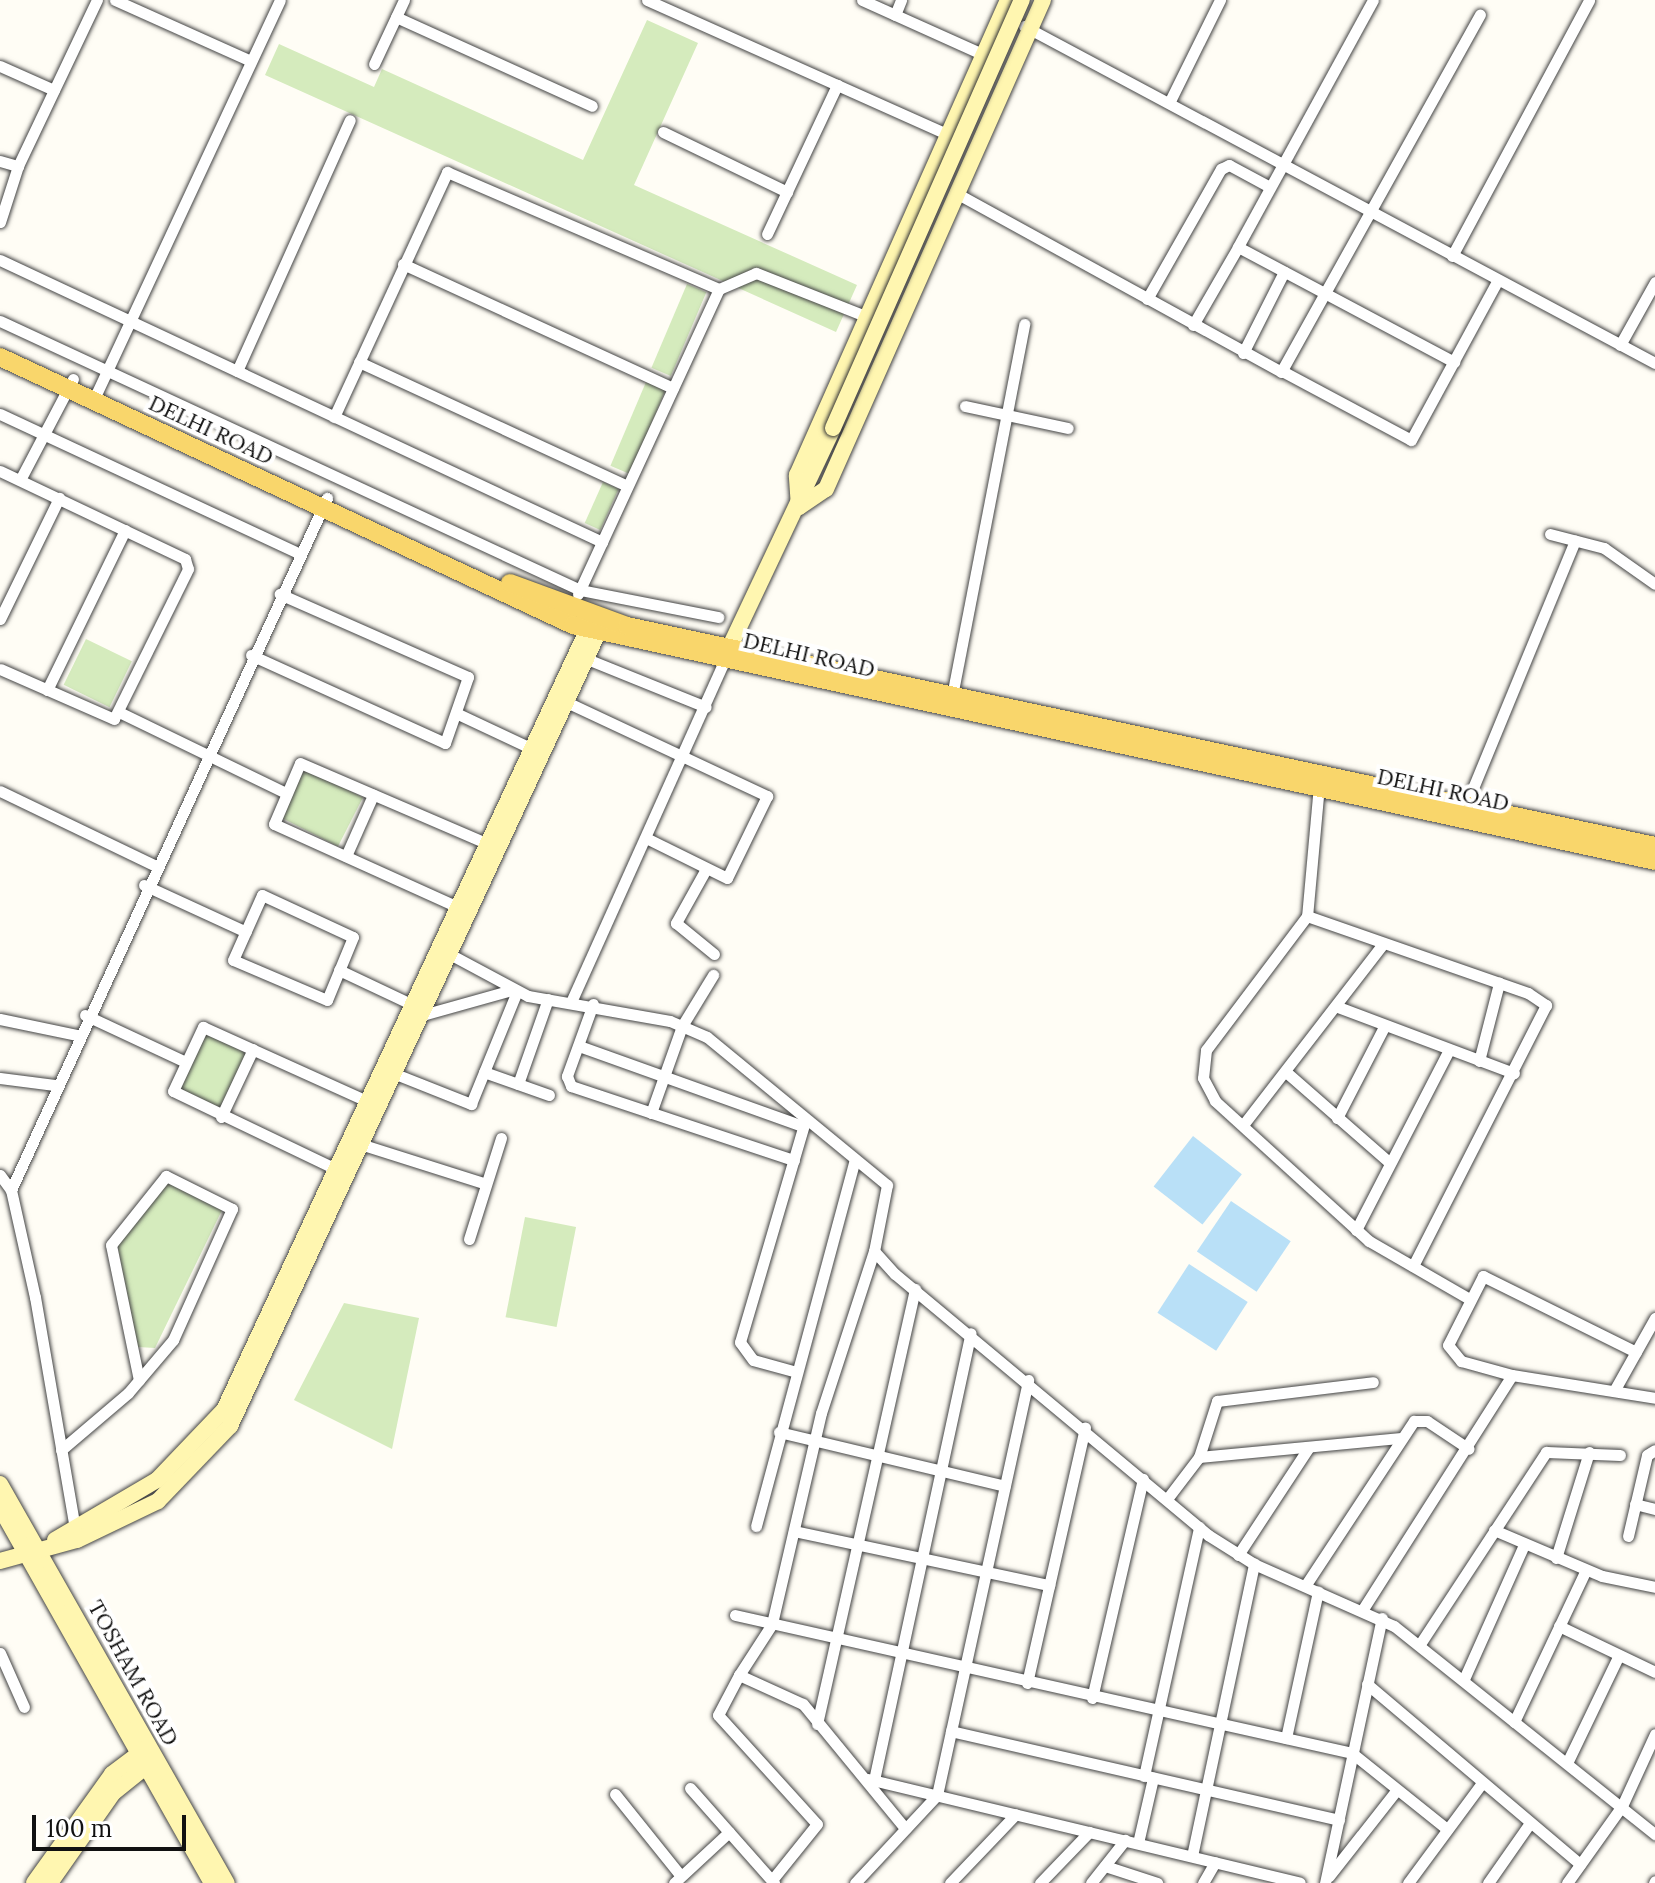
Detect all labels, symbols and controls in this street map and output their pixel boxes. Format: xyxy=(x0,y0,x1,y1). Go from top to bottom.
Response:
street label: DELHI ROAD xyxy=(145,390,277,470)
street label: DELHI ROAD xyxy=(741,627,877,683)
street label: DELHI ROAD xyxy=(1375,763,1511,817)
street label: TOSHAM ROAD xyxy=(82,1596,184,1750)
scale bar xyxy=(36,1799,190,1849)
text: 100 m xyxy=(46,1813,112,1844)

